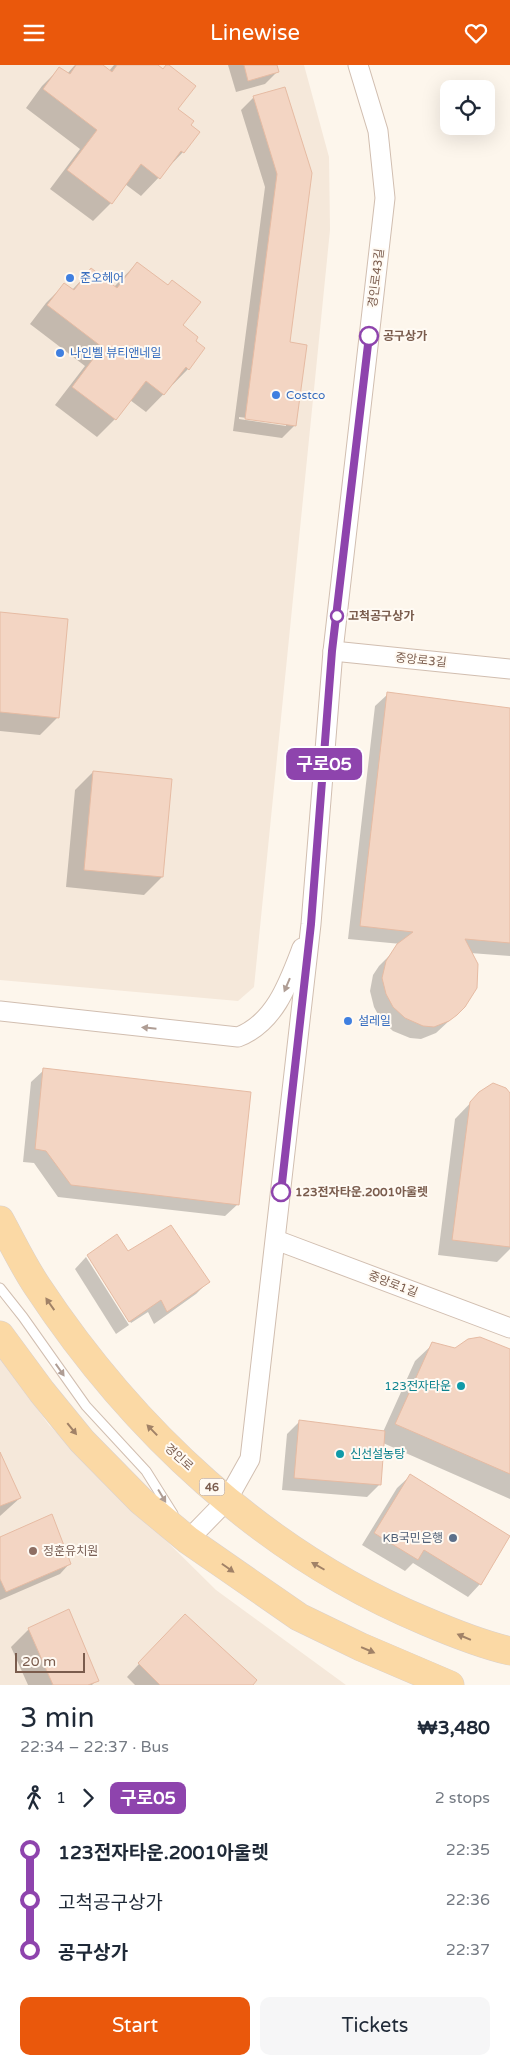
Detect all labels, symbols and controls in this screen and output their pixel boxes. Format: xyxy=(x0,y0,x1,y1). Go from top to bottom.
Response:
icon: menu xyxy=(20,19,48,47)
icon: heart xyxy=(462,19,490,47)
text: Linewise xyxy=(210,20,300,46)
map controls xyxy=(440,80,495,135)
button: locate xyxy=(440,80,495,135)
street label: 경인로43길 xyxy=(365,248,387,308)
place label: 준오헤어 xyxy=(80,271,124,285)
marker: 준오헤어 xyxy=(64,272,76,284)
marker: 공구상가 xyxy=(359,326,379,346)
place label: 공구상가 xyxy=(383,329,427,343)
place label: 나인벨 뷰티앤네일 xyxy=(70,346,161,360)
marker: 나인벨 뷰티앤네일 xyxy=(54,347,66,359)
place label: Costco xyxy=(286,388,325,402)
marker: Costco xyxy=(270,389,282,401)
marker: 고척공구상가 xyxy=(330,609,344,623)
place label: 고척공구상가 xyxy=(348,609,414,623)
street label: 중앙로3길 xyxy=(395,650,447,670)
line badge: 구로05 xyxy=(289,748,359,780)
text: 구로05 xyxy=(296,753,352,775)
one-way arrow xyxy=(283,978,291,992)
place label: 설레일 xyxy=(358,1014,391,1028)
marker: 설레일 xyxy=(342,1015,354,1027)
one-way arrow xyxy=(141,1024,157,1032)
marker: 123전자타운.2001아울렛 xyxy=(271,1182,291,1202)
place label: 123전자타운.2001아울렛 xyxy=(295,1185,428,1199)
street label: 중앙로1길 xyxy=(366,1268,420,1300)
one-way arrow xyxy=(45,1297,55,1311)
one-way arrow xyxy=(55,1363,65,1377)
place label: 123전자타운 xyxy=(384,1379,451,1393)
marker: 123전자타운 xyxy=(455,1380,467,1392)
one-way arrow xyxy=(67,1422,78,1435)
one-way arrow xyxy=(146,1425,158,1437)
street label: 경인로 xyxy=(162,1441,196,1473)
place label: 신선설농탕 xyxy=(350,1447,405,1461)
marker: 신선설농탕 xyxy=(334,1448,346,1460)
road number: 46 xyxy=(200,1479,224,1495)
one-way arrow xyxy=(157,1489,166,1502)
place label: KB국민은행 xyxy=(382,1531,443,1545)
marker: KB국민은행 xyxy=(447,1532,459,1544)
place label: 정훈유치원 xyxy=(43,1544,98,1558)
marker: 정훈유치원 xyxy=(27,1545,39,1557)
one-way arrow xyxy=(310,1562,325,1570)
one-way arrow xyxy=(222,1563,235,1573)
one-way arrow xyxy=(457,1632,471,1640)
one-way arrow xyxy=(361,1646,375,1654)
scale bar xyxy=(15,1650,85,1673)
text: 20 m xyxy=(22,1653,56,1670)
text: 3 min xyxy=(20,1701,95,1735)
text: ₩3,480 xyxy=(417,1717,490,1739)
text: 22:34 – 22:37 · Bus xyxy=(20,1737,169,1757)
icon: walk xyxy=(20,1784,48,1812)
icon: forward xyxy=(74,1784,102,1812)
text: 구로05 xyxy=(120,1787,176,1809)
text: 1 xyxy=(56,1788,66,1808)
text: 2 stops xyxy=(435,1788,490,1808)
text: 22:35 xyxy=(446,1840,490,1860)
text: 123전자타운.2001아울렛 xyxy=(58,1842,269,1864)
text: 22:36 xyxy=(446,1890,490,1910)
text: 고척공구상가 xyxy=(58,1892,163,1914)
text: 22:37 xyxy=(446,1940,490,1960)
text: 공구상가 xyxy=(58,1942,128,1964)
button: Start xyxy=(20,1997,250,2055)
button: Tickets xyxy=(260,1997,490,2055)

